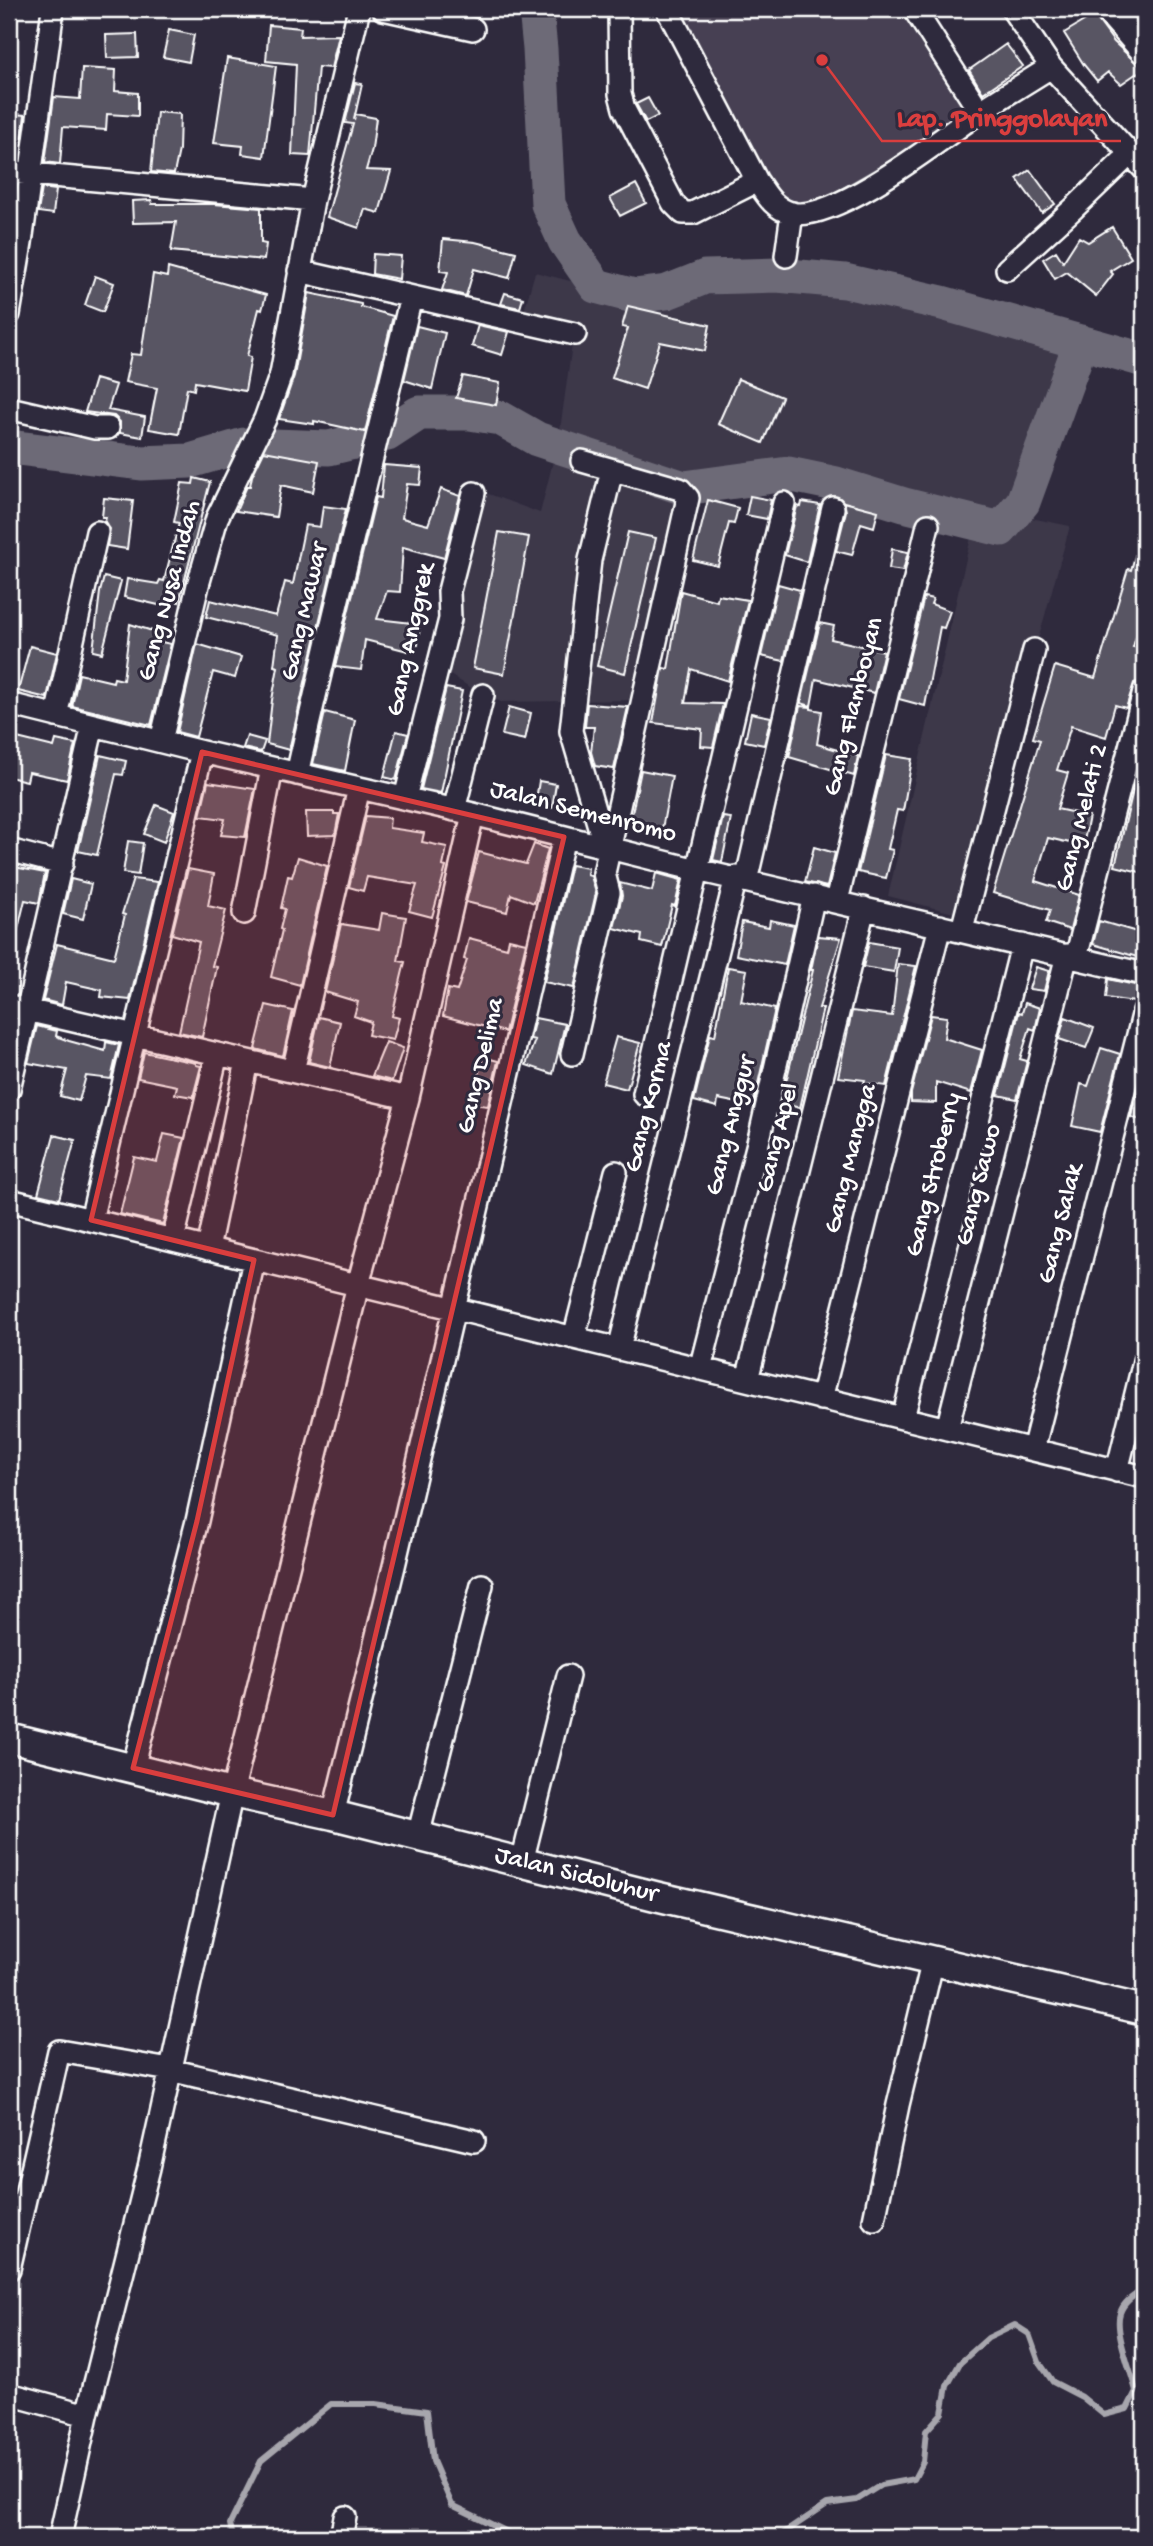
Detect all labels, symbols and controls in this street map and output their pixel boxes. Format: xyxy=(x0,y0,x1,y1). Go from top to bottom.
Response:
callout: Lap. Pringgolayan xyxy=(882,92,1121,141)
text: Lap. Pringgolayan xyxy=(897,104,1108,137)
street label: Gang Nusa Indah xyxy=(132,497,210,685)
street label: Gang Mawar xyxy=(275,537,338,684)
street label: Gang Anggrek xyxy=(381,558,444,719)
street label: Gang Flamboyan xyxy=(818,614,892,799)
street label: Gang Melati 2 xyxy=(1050,741,1116,895)
street label: Jalan Semenromo xyxy=(486,775,680,851)
street label: Gang Delima xyxy=(451,993,513,1137)
street label: Gang Korma xyxy=(619,1037,682,1176)
street label: Gang Anggur xyxy=(700,1050,765,1199)
street label: Gang Apel xyxy=(750,1080,808,1196)
street label: Gang Mangga xyxy=(818,1080,886,1237)
street label: Gang Stroberry xyxy=(900,1090,970,1260)
street label: Gang Sawo xyxy=(950,1121,1010,1249)
street label: Gang Salak xyxy=(1032,1159,1092,1287)
street label: Jalan Sidoluhur xyxy=(491,1841,663,1912)

